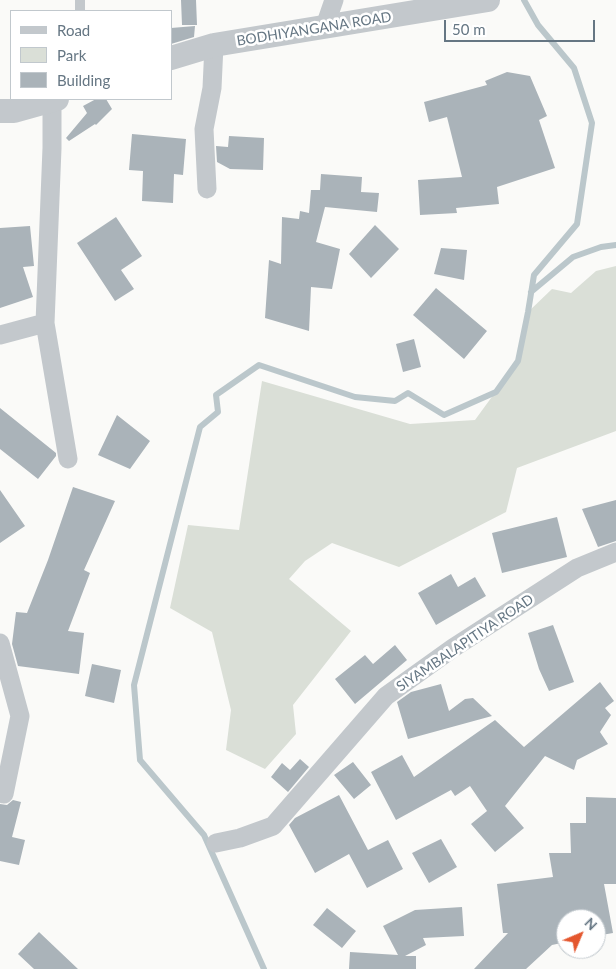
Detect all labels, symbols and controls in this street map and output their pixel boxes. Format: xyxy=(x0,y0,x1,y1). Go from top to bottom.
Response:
street label: BODHIYANGANA ROAD xyxy=(235,8,393,50)
legend xyxy=(10,10,172,100)
scale bar xyxy=(446,10,597,42)
text: 50 m xyxy=(452,20,486,38)
text: Road xyxy=(57,21,90,39)
text: Park xyxy=(57,46,86,64)
text: Building xyxy=(57,71,110,89)
street label: SIYAMBALAPITIYA ROAD xyxy=(393,591,537,695)
north arrow xyxy=(556,909,606,959)
text: N xyxy=(581,914,601,934)

